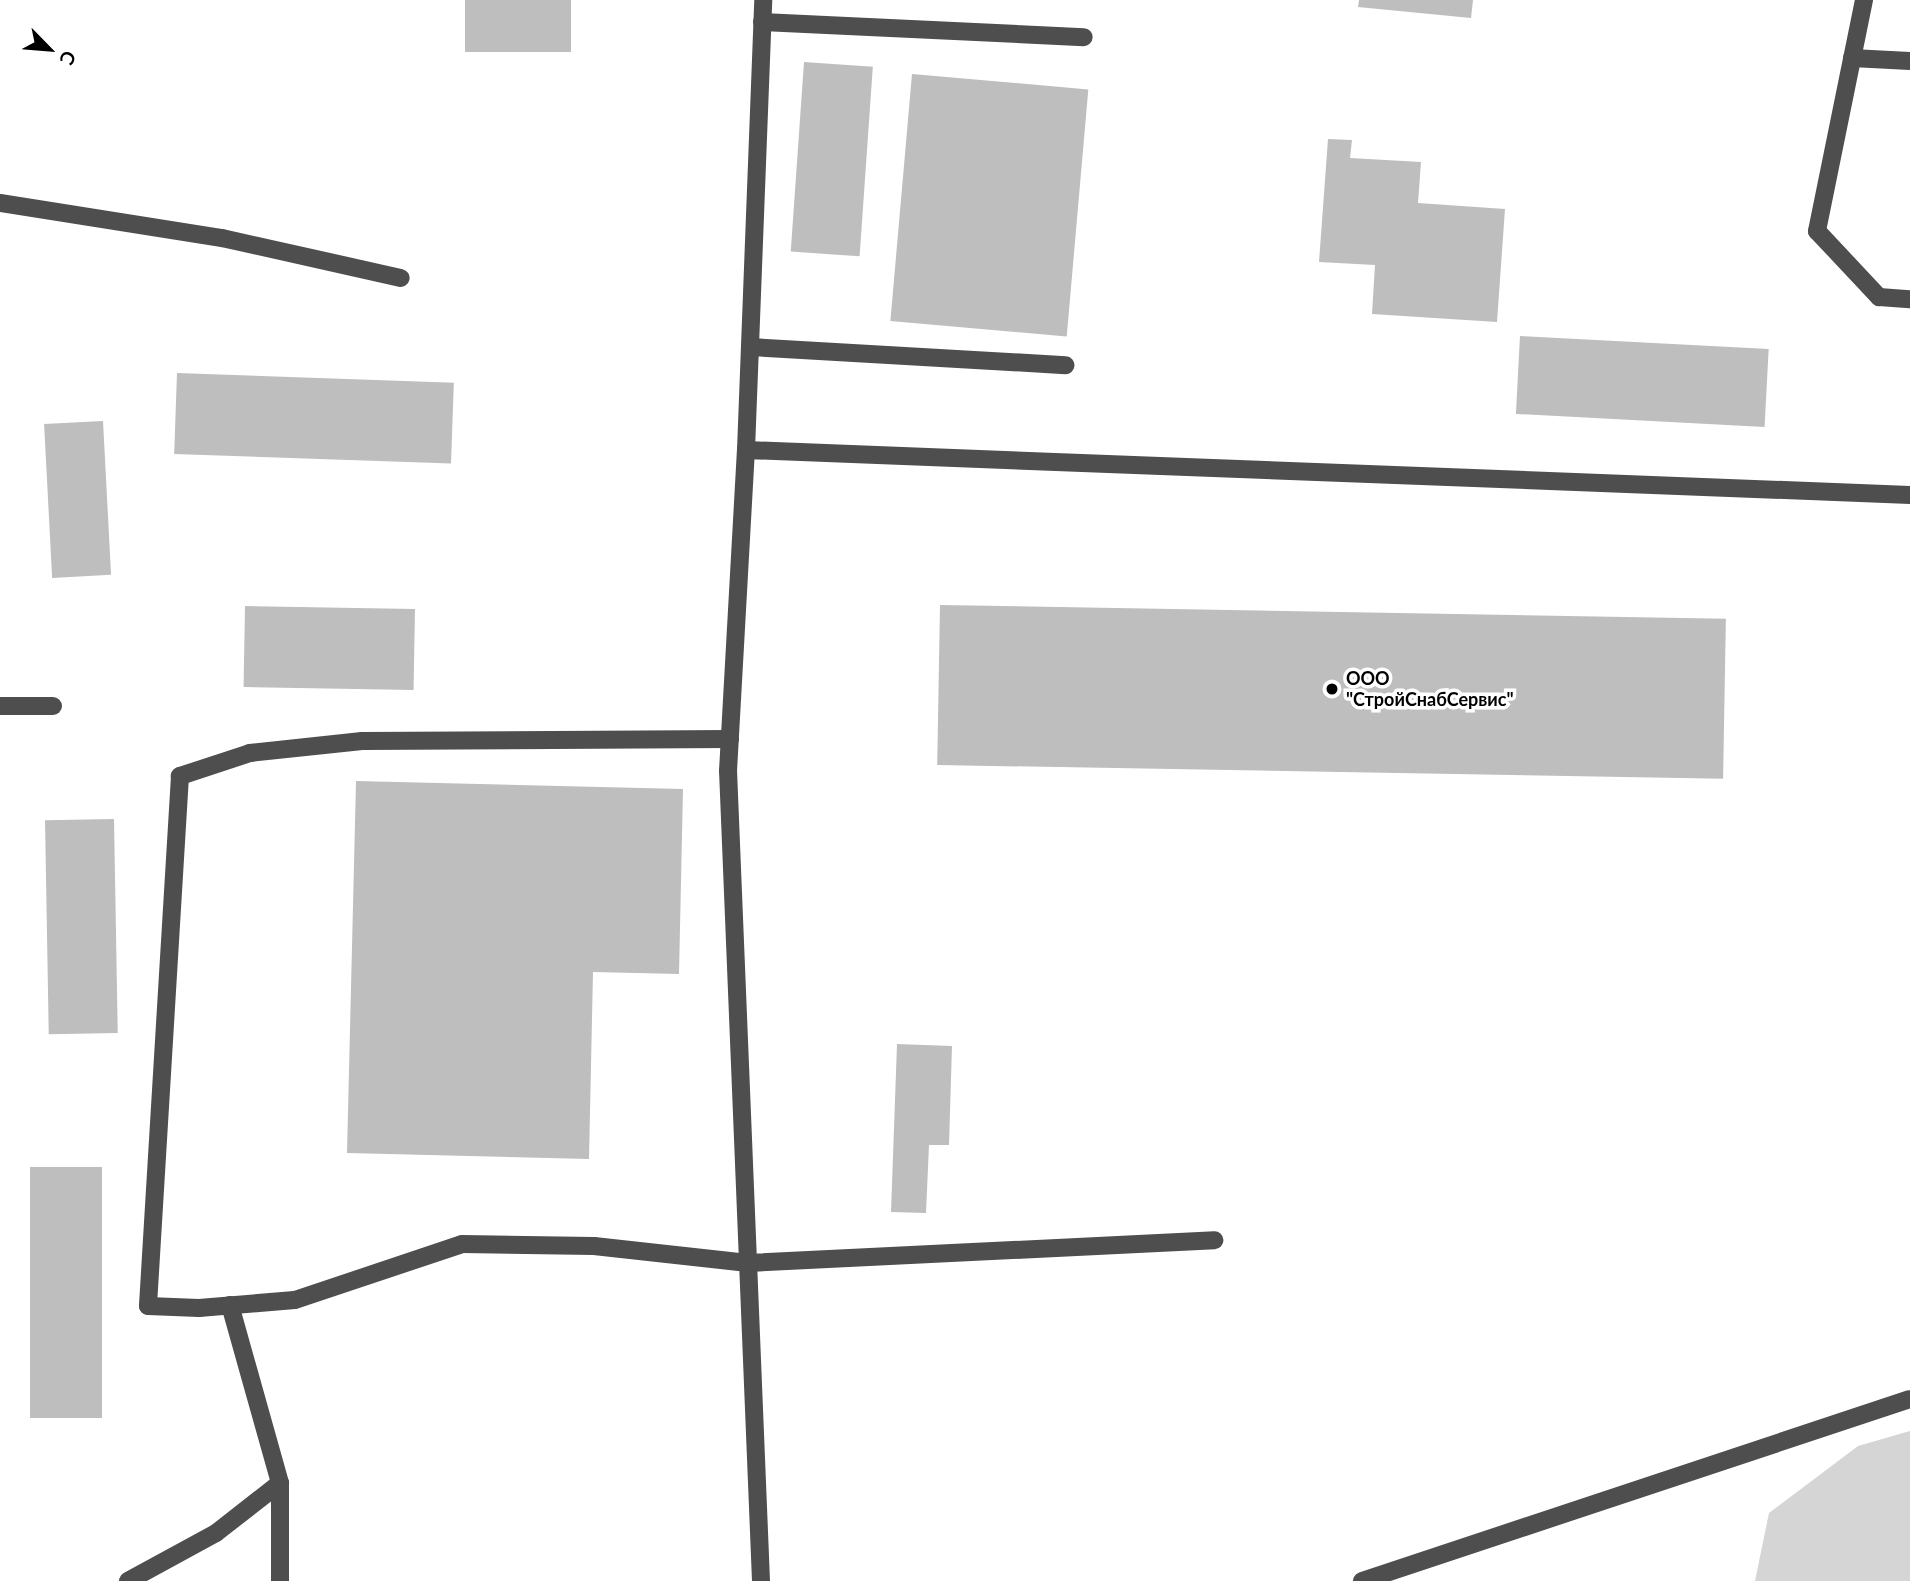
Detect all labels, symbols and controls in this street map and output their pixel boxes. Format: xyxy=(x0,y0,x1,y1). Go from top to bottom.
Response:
north arrow xyxy=(14,14,84,84)
text: С xyxy=(55,48,82,69)
place label: ООО "СтройСнабСервис" xyxy=(1346,668,1514,710)
marker: ООО "СтройСнабСервис" xyxy=(1324,681,1340,697)

